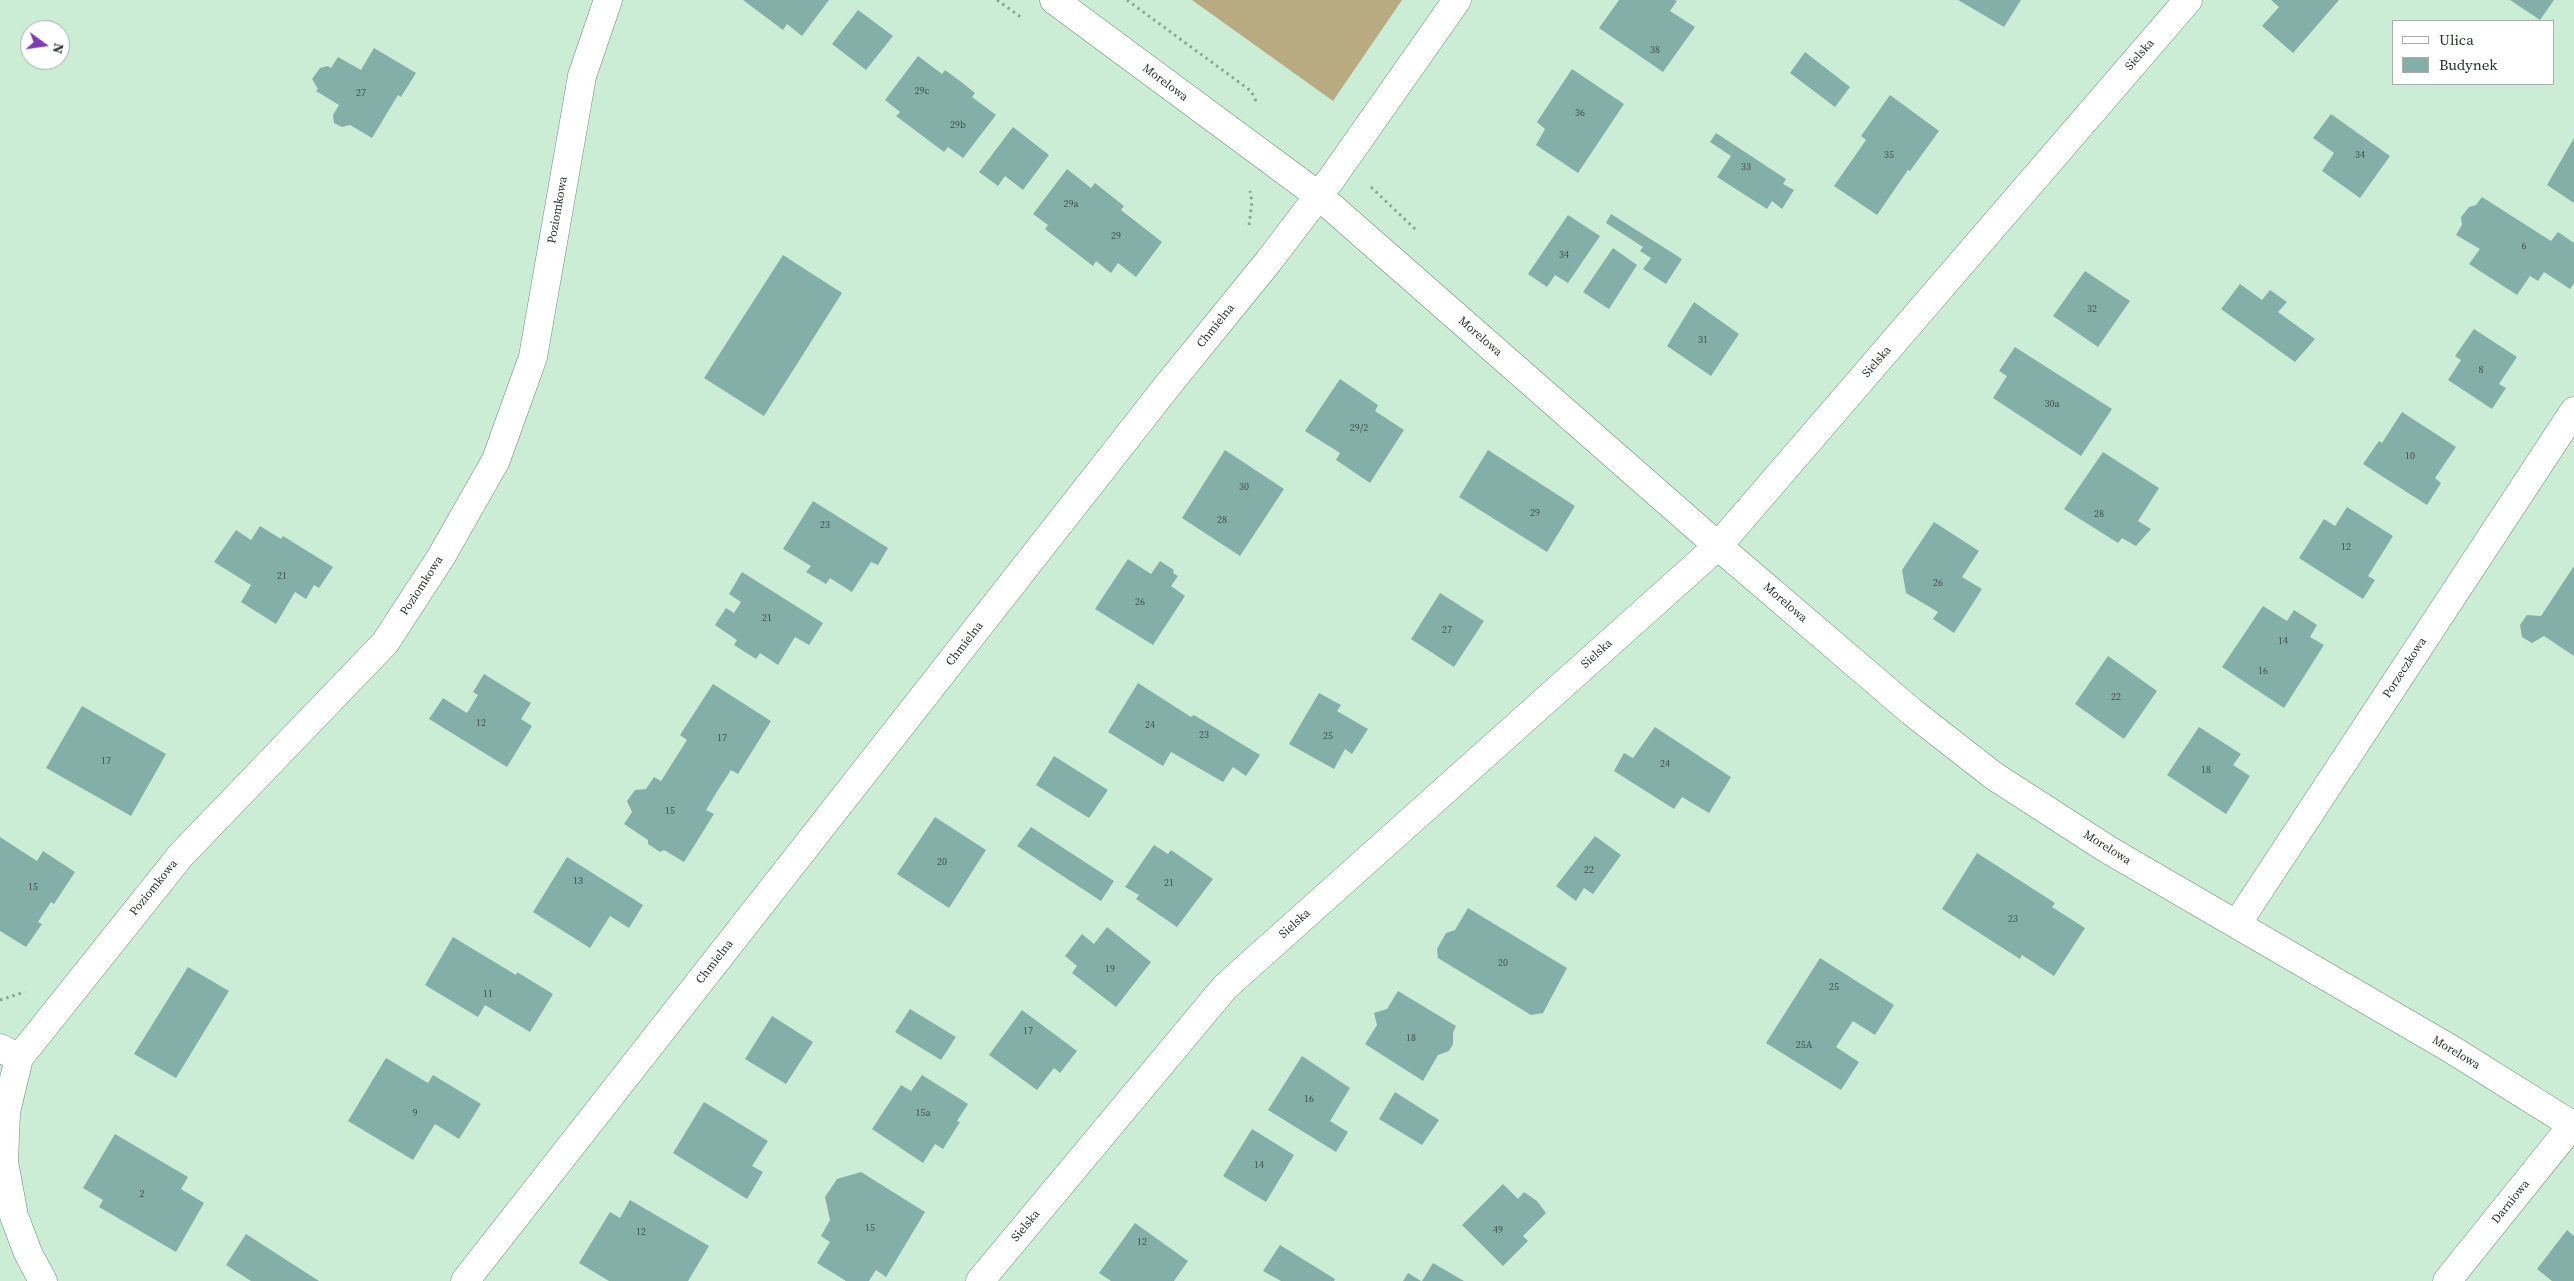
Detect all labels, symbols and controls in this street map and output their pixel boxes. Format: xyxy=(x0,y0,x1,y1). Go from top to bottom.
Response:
north arrow xyxy=(20,20,70,70)
legend xyxy=(2392,20,2554,85)
text: Ulica xyxy=(2439,29,2474,50)
street label: Sielska xyxy=(2122,36,2158,74)
text: N xyxy=(48,41,70,56)
house number: 38 xyxy=(1650,44,1660,56)
text: Budynek xyxy=(2439,54,2498,75)
street label: Morelowa xyxy=(1139,61,1191,105)
house number: 29c xyxy=(915,85,929,97)
house number: 27 xyxy=(356,87,366,99)
house number: 36 xyxy=(1575,107,1585,119)
house number: 29b xyxy=(950,119,966,131)
house number: 35 xyxy=(1884,149,1894,161)
house number: 34 xyxy=(2355,149,2365,161)
house number: 33 xyxy=(1741,161,1751,173)
street label: Poziomkowa xyxy=(545,175,571,245)
house number: 29a xyxy=(1063,198,1079,210)
house number: 29 xyxy=(1111,230,1121,242)
house number: 6 xyxy=(2522,240,2526,252)
house number: 34 xyxy=(1559,249,1569,261)
street label: Chmielna xyxy=(1194,301,1238,351)
house number: 32 xyxy=(2087,303,2097,315)
street label: Morelowa xyxy=(1455,314,1505,360)
house number: 31 xyxy=(1698,334,1708,346)
street label: Sielska xyxy=(1859,343,1895,381)
house number: 8 xyxy=(2479,364,2483,376)
house number: 30a xyxy=(2044,398,2060,410)
house number: 29/2 xyxy=(1350,422,1368,434)
house number: 10 xyxy=(2405,450,2415,462)
house number: 30 xyxy=(1239,481,1249,493)
house number: 29 xyxy=(1530,507,1540,519)
house number: 28 xyxy=(2094,508,2104,520)
house number: 28 xyxy=(1217,514,1227,526)
house number: 23 xyxy=(820,519,830,531)
house number: 12 xyxy=(2341,541,2351,553)
street label: Poziomkowa xyxy=(397,554,447,618)
house number: 21 xyxy=(277,570,287,582)
house number: 26 xyxy=(1933,577,1943,589)
street label: Morelowa xyxy=(1760,580,1810,626)
house number: 26 xyxy=(1135,596,1145,608)
house number: 21 xyxy=(762,612,772,624)
street label: Chmielna xyxy=(943,619,987,669)
house number: 27 xyxy=(1442,624,1452,636)
house number: 14 xyxy=(2278,635,2288,647)
street label: Porzeczkowa xyxy=(2380,635,2430,701)
street label: Sielska xyxy=(1578,636,1616,672)
house number: 16 xyxy=(2258,665,2268,677)
house number: 22 xyxy=(2111,691,2121,703)
house number: 12 xyxy=(476,717,486,729)
house number: 24 xyxy=(1145,719,1155,731)
house number: 23 xyxy=(1199,729,1209,741)
house number: 25 xyxy=(1323,730,1333,742)
house number: 17 xyxy=(717,732,727,744)
house number: 17 xyxy=(101,755,111,767)
house number: 24 xyxy=(1660,758,1670,770)
house number: 18 xyxy=(2201,764,2211,776)
house number: 15 xyxy=(665,805,675,817)
street label: Morelowa xyxy=(2081,828,2133,868)
house number: 20 xyxy=(937,856,947,868)
street label: Poziomkowa xyxy=(127,857,181,919)
house number: 22 xyxy=(1584,864,1594,876)
house number: 13 xyxy=(573,875,583,887)
house number: 21 xyxy=(1164,877,1174,889)
house number: 15 xyxy=(28,881,38,893)
street label: Sielska xyxy=(1276,906,1314,942)
house number: 23 xyxy=(2008,913,2018,925)
street label: Chmielna xyxy=(693,937,737,987)
house number: 20 xyxy=(1498,957,1508,969)
house number: 19 xyxy=(1105,963,1115,975)
house number: 25 xyxy=(1829,981,1839,993)
house number: 11 xyxy=(483,988,493,1000)
house number: 17 xyxy=(1023,1025,1033,1037)
house number: 18 xyxy=(1406,1032,1416,1044)
street label: Morelowa xyxy=(2429,1033,2483,1073)
house number: 25A xyxy=(1796,1039,1812,1051)
house number: 16 xyxy=(1304,1093,1314,1105)
house number: 9 xyxy=(413,1107,417,1119)
house number: 15a xyxy=(915,1107,931,1119)
house number: 14 xyxy=(1254,1159,1264,1171)
street label: Darniowa xyxy=(2489,1177,2533,1227)
house number: 2 xyxy=(140,1188,144,1200)
street label: Sielska xyxy=(1009,1207,1043,1245)
house number: 15 xyxy=(865,1222,875,1234)
house number: 49 xyxy=(1493,1224,1503,1236)
house number: 12 xyxy=(636,1226,646,1238)
house number: 12 xyxy=(1137,1236,1147,1248)

